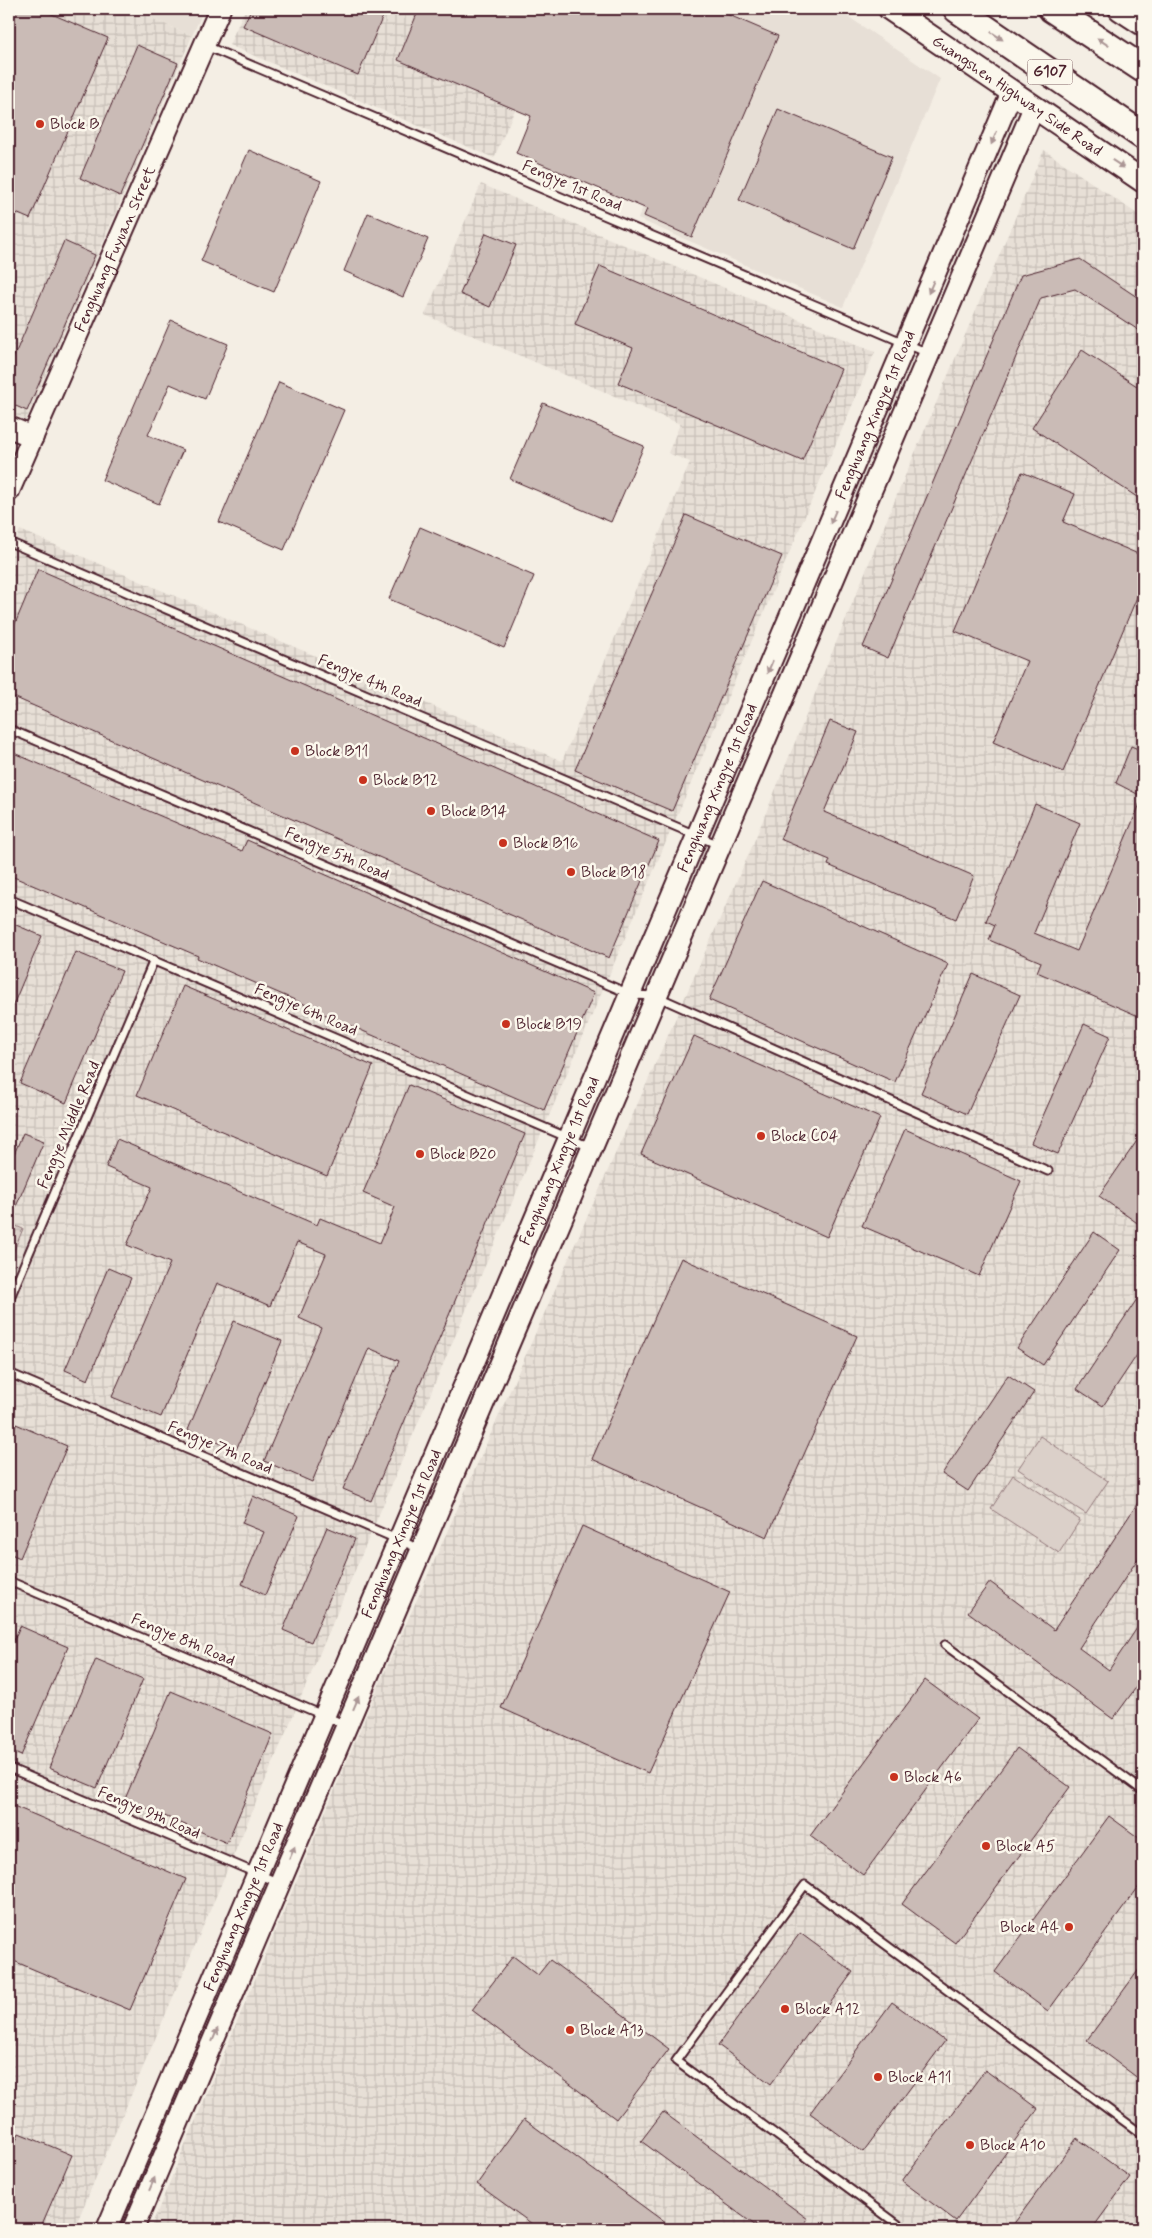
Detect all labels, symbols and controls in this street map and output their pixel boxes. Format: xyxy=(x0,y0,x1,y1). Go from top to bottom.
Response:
street label: Guangshen Highway Side Road xyxy=(928,30,1107,161)
one-way arrow xyxy=(990,31,1004,41)
one-way arrow xyxy=(1096,37,1109,47)
road number: G107 xyxy=(1028,60,1072,84)
place label: Block B xyxy=(50,114,100,135)
marker: Block B xyxy=(34,118,46,130)
one-way arrow xyxy=(989,130,997,145)
street label: Fengye 1st Road xyxy=(518,155,625,217)
one-way arrow xyxy=(1112,159,1125,169)
street label: Fenghuang Fuyuan Street xyxy=(69,162,161,335)
one-way arrow xyxy=(926,280,934,294)
street label: Fenghuang Xingye 1st Road xyxy=(830,327,920,503)
one-way arrow xyxy=(829,510,837,525)
street label: Fengye 4th Road xyxy=(314,650,425,713)
one-way arrow xyxy=(765,660,773,674)
street label: Fenghuang Xingye 1st Road xyxy=(672,700,762,876)
place label: Block B11 xyxy=(305,741,368,762)
marker: Block B11 xyxy=(289,745,301,757)
place label: Block B12 xyxy=(373,770,438,791)
marker: Block B12 xyxy=(357,774,369,786)
place label: Block B14 xyxy=(441,801,507,822)
marker: Block B14 xyxy=(425,805,437,817)
street label: Fengye 5th Road xyxy=(281,823,392,886)
place label: Block B16 xyxy=(513,833,578,854)
marker: Block B16 xyxy=(497,837,509,849)
place label: Block B18 xyxy=(581,862,646,883)
marker: Block B18 xyxy=(565,866,577,878)
street label: Fengye 6th Road xyxy=(251,979,361,1042)
place label: Block B19 xyxy=(516,1014,582,1035)
marker: Block B19 xyxy=(500,1018,512,1030)
street label: Fengye Middle Road xyxy=(33,1058,106,1193)
street label: Fenghuang Xingye 1st Road xyxy=(514,1073,604,1248)
place label: Block C04 xyxy=(771,1126,839,1147)
marker: Block C04 xyxy=(755,1130,767,1142)
place label: Block B20 xyxy=(430,1144,496,1165)
marker: Block B20 xyxy=(414,1148,426,1160)
street label: Fengye 7th Road xyxy=(164,1417,275,1480)
street label: Fenghuang Xingye 1st Road xyxy=(356,1446,446,1621)
street label: Fengye 8th Road xyxy=(127,1609,238,1672)
one-way arrow xyxy=(352,1696,360,1710)
place label: Block A6 xyxy=(904,1767,962,1788)
marker: Block A6 xyxy=(888,1771,900,1783)
street label: Fengye 9th Road xyxy=(94,1782,204,1845)
street label: Fenghuang Xingye 1st Road xyxy=(198,1819,289,1994)
place label: Block A5 xyxy=(996,1836,1055,1857)
marker: Block A5 xyxy=(980,1840,992,1852)
one-way arrow xyxy=(289,1846,297,1860)
place label: Block A4 xyxy=(1000,1917,1059,1938)
marker: Block A4 xyxy=(1063,1921,1075,1933)
place label: Block A12 xyxy=(795,1999,860,2020)
marker: Block A12 xyxy=(779,2003,791,2015)
place label: Block A13 xyxy=(580,2020,644,2041)
marker: Block A13 xyxy=(564,2024,576,2036)
one-way arrow xyxy=(212,2028,220,2042)
place label: Block A11 xyxy=(888,2067,952,2088)
marker: Block A11 xyxy=(872,2071,884,2083)
place label: Block A10 xyxy=(980,2135,1046,2156)
marker: Block A10 xyxy=(964,2139,976,2151)
one-way arrow xyxy=(148,2177,156,2191)

